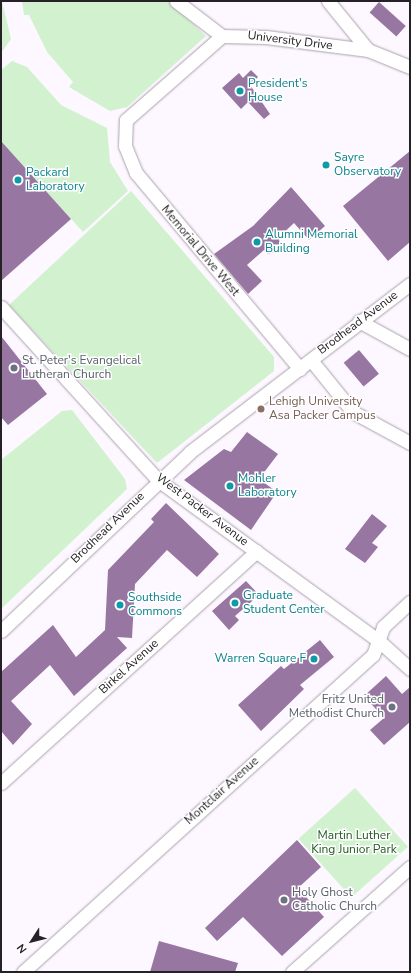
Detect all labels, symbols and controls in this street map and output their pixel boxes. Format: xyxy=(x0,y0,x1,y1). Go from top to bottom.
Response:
street label: University Drive xyxy=(247,29,333,53)
place label: President's House xyxy=(248,77,307,105)
marker: President's House xyxy=(235,86,245,96)
place label: Sayre Observatory xyxy=(334,151,401,179)
marker: Sayre Observatory xyxy=(321,160,331,170)
place label: Packard Laboratory xyxy=(26,166,85,194)
marker: Packard Laboratory xyxy=(13,175,23,185)
street label: Memorial Drive West xyxy=(158,203,242,299)
place label: Alumni Memorial Building xyxy=(265,228,358,256)
marker: Alumni Memorial Building xyxy=(252,237,262,247)
street label: Brodhead Avenue xyxy=(315,288,401,358)
place label: St. Peter's Evangelical Lutheran Church xyxy=(22,354,141,382)
marker: St. Peter's Evangelical Lutheran Church xyxy=(9,363,19,373)
place label: Lehigh University Asa Packer Campus xyxy=(269,395,376,423)
marker: Lehigh University Asa Packer Campus xyxy=(256,404,266,414)
street label: West Packer Avenue xyxy=(153,471,251,549)
place label: Mohler Laboratory xyxy=(238,472,297,500)
marker: Mohler Laboratory xyxy=(225,481,235,491)
street label: Brodhead Avenue xyxy=(68,489,148,567)
place label: Graduate Student Center xyxy=(243,589,324,617)
place label: Southside Commons xyxy=(128,591,182,619)
marker: Graduate Student Center xyxy=(230,598,240,608)
marker: Southside Commons xyxy=(115,600,125,610)
street label: Birkel Avenue xyxy=(96,637,162,697)
place label: Warren Square F xyxy=(215,652,306,666)
marker: Warren Square F xyxy=(309,654,319,664)
place label: Fritz United Methodist Church xyxy=(289,693,384,721)
marker: Fritz United Methodist Church xyxy=(387,702,397,712)
street label: Montclair Avenue xyxy=(182,754,262,828)
park label: Martin Luther King Junior Park xyxy=(311,829,397,857)
place label: Holy Ghost Catholic Church xyxy=(292,886,377,914)
marker: Holy Ghost Catholic Church xyxy=(279,895,289,905)
north arrow xyxy=(12,921,52,961)
text: N xyxy=(13,941,30,956)

